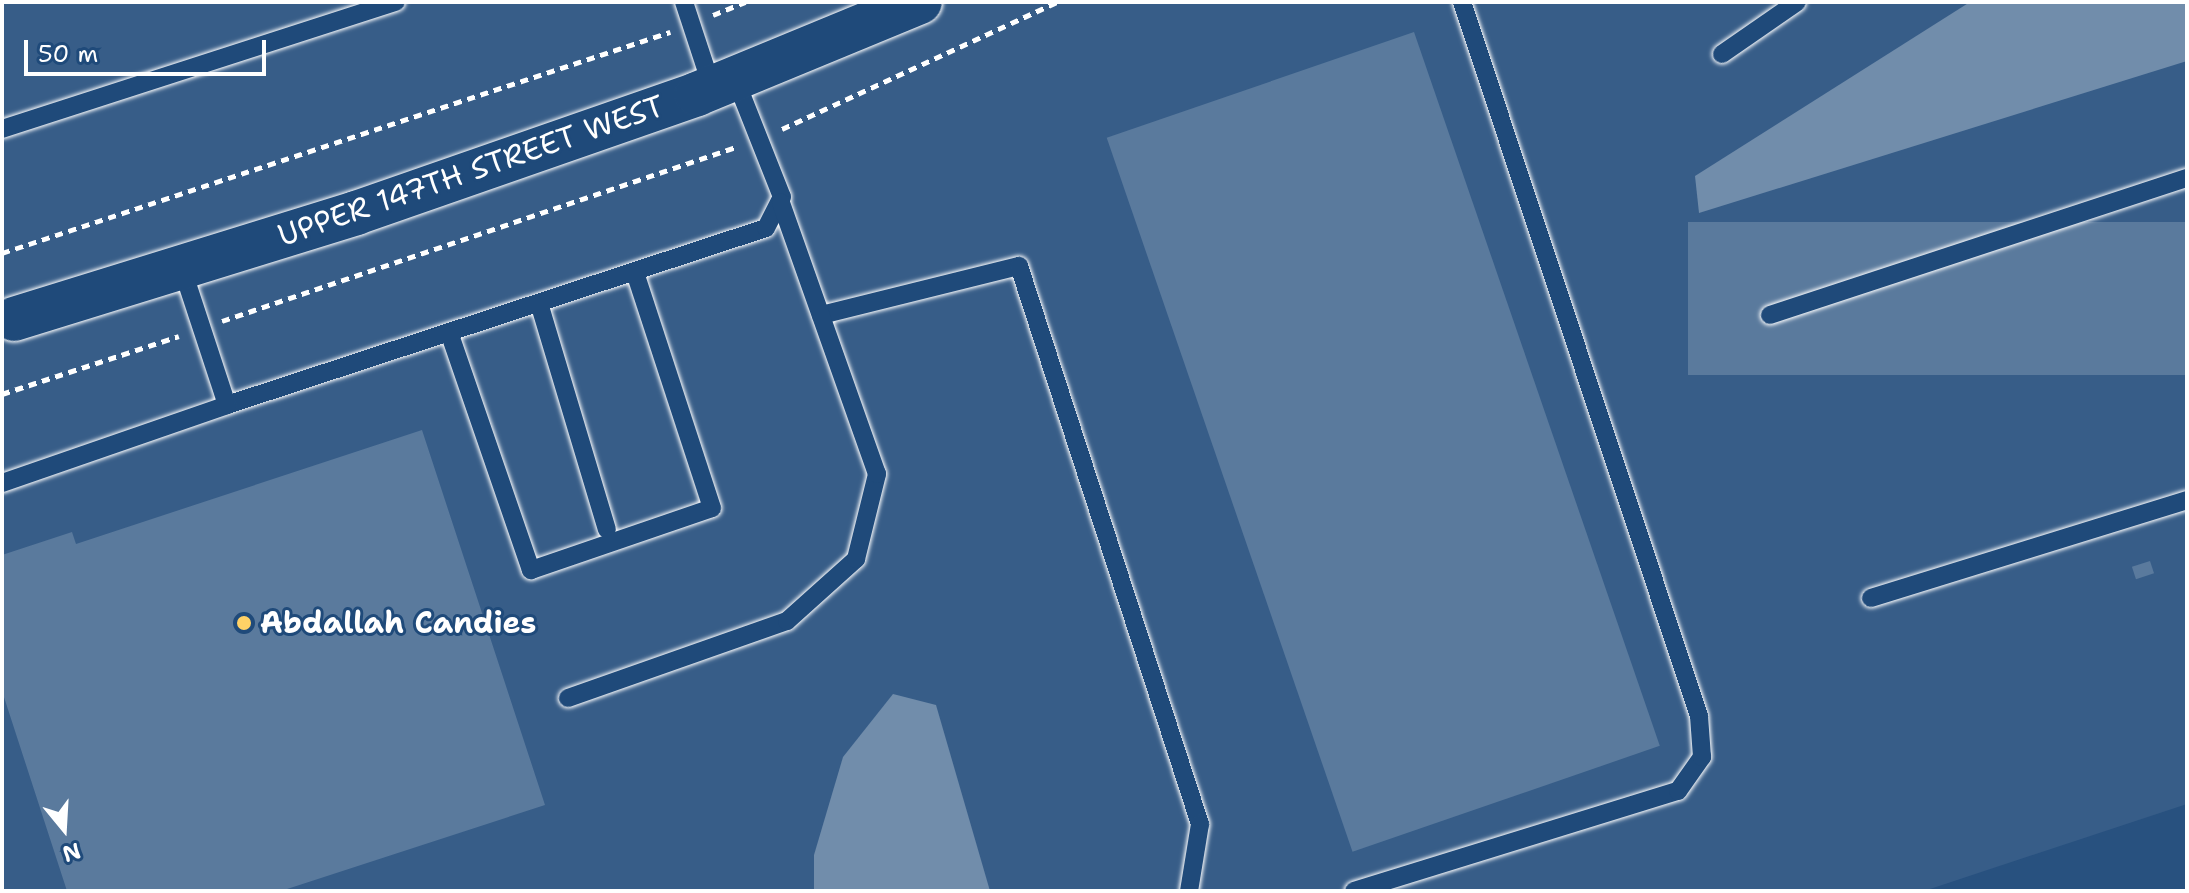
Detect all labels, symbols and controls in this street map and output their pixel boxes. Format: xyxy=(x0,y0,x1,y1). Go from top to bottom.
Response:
scale bar xyxy=(28,24,270,74)
text: 50 m xyxy=(38,38,98,70)
street label: UPPER 147TH STREET WEST xyxy=(273,88,669,254)
place label: Abdallah Candies xyxy=(260,605,536,641)
marker: Abdallah Candies xyxy=(235,614,253,632)
north arrow xyxy=(24,789,104,869)
text: N xyxy=(59,836,84,869)

